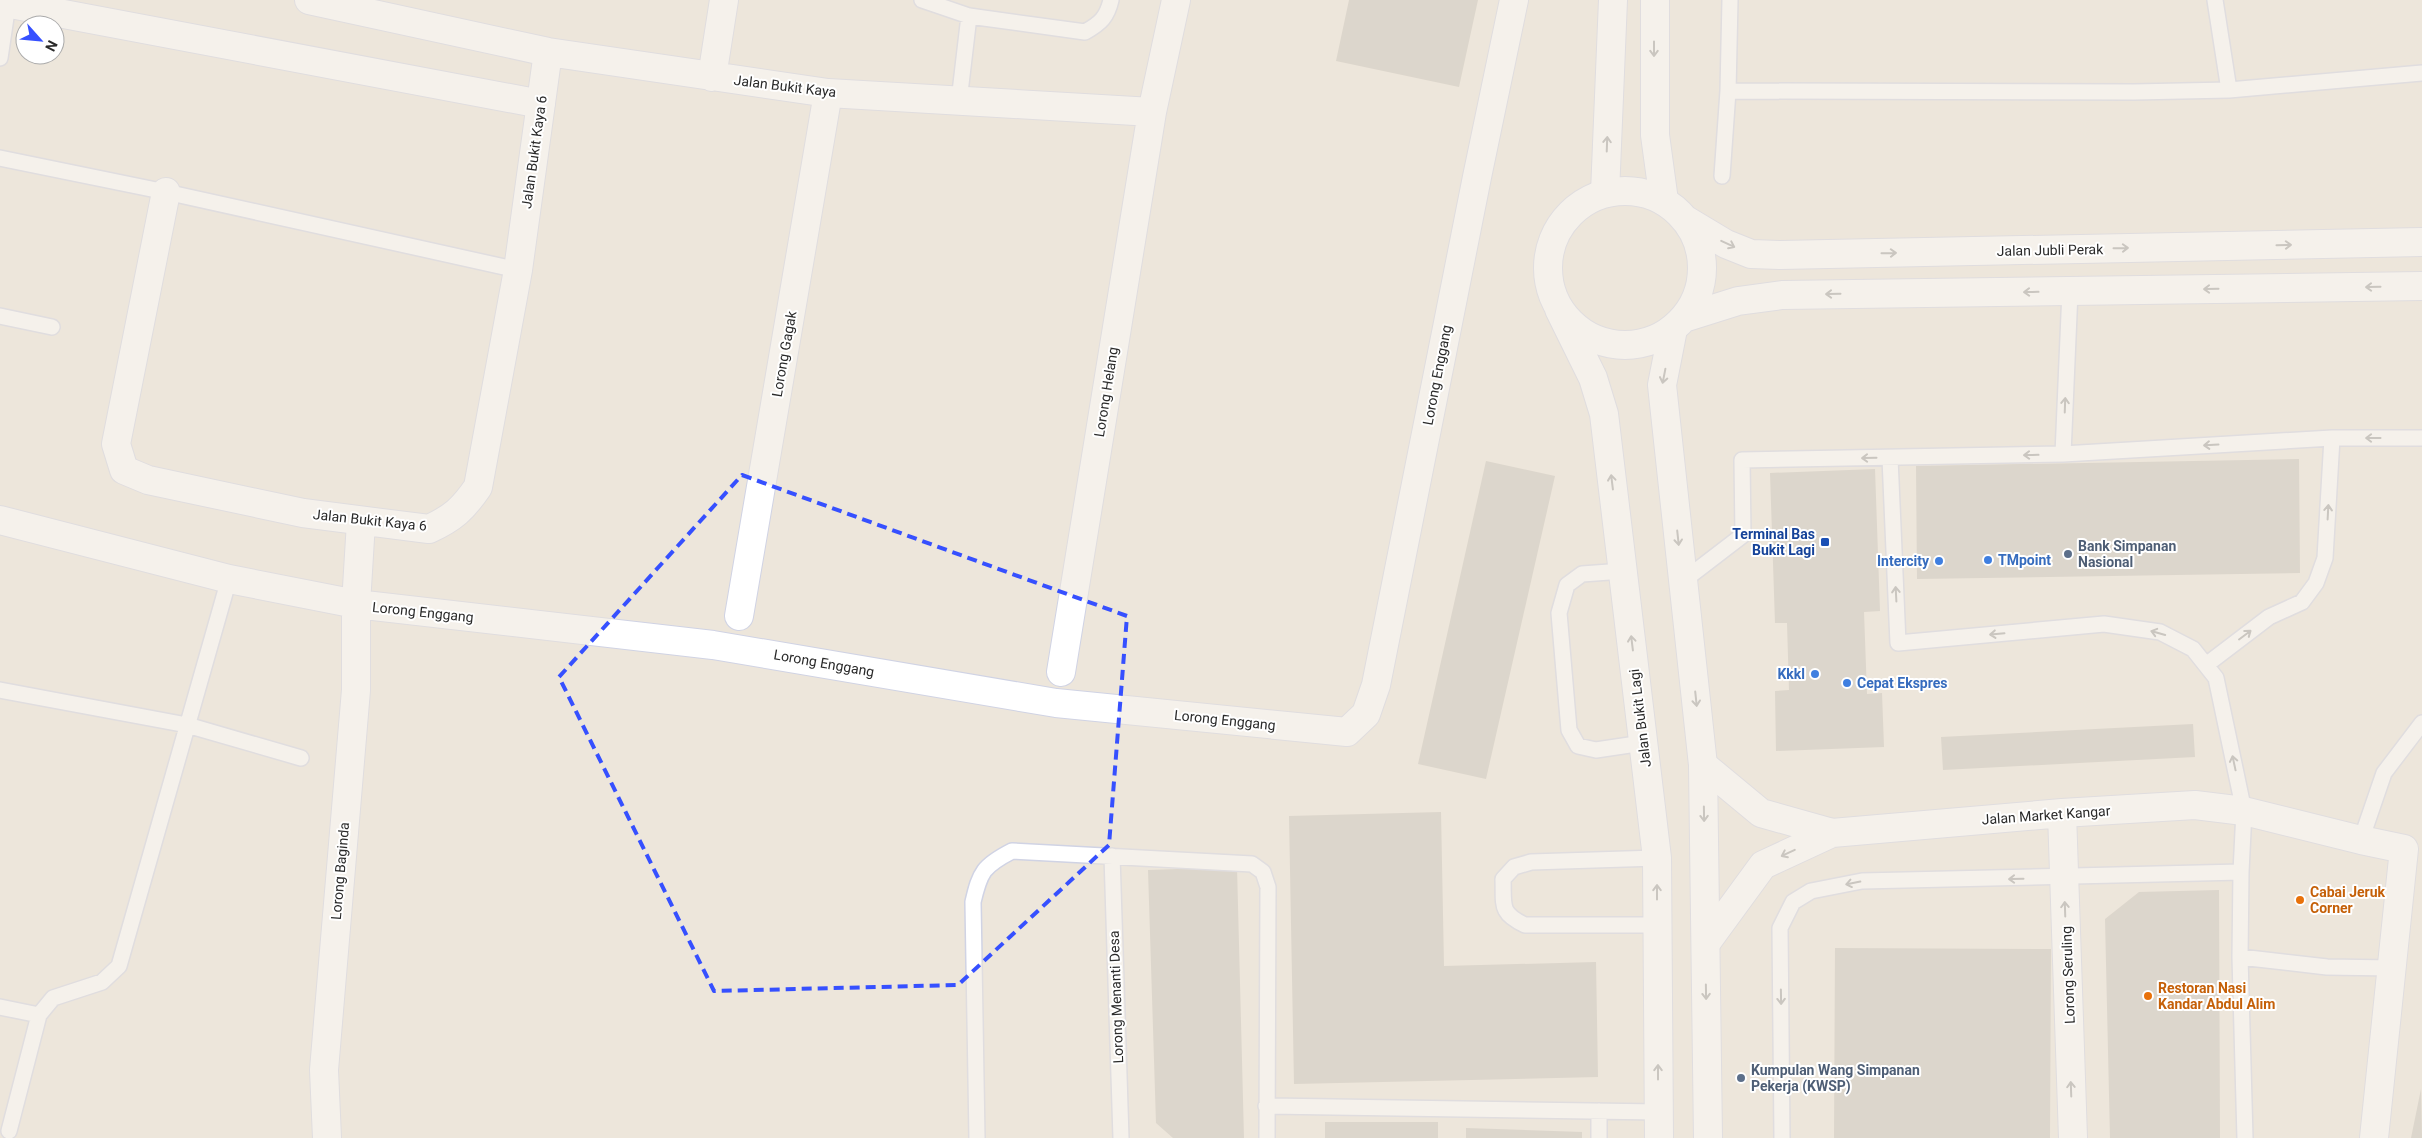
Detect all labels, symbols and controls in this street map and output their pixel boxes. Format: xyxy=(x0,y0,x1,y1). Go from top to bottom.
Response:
north arrow xyxy=(15,15,65,65)
text: N xyxy=(42,38,61,54)
one-way arrow xyxy=(1649,40,1659,56)
street label: Jalan Bukit Kaya xyxy=(733,72,837,100)
street label: Jalan Bukit Kaya 6 xyxy=(518,94,550,210)
one-way arrow xyxy=(1602,136,1611,152)
one-way arrow xyxy=(1721,240,1736,250)
one-way arrow xyxy=(2276,240,2292,249)
street label: Jalan Jubli Perak xyxy=(1997,241,2104,259)
one-way arrow xyxy=(2113,243,2129,253)
one-way arrow xyxy=(1880,248,1897,258)
one-way arrow xyxy=(2366,282,2382,291)
one-way arrow xyxy=(2203,284,2220,294)
one-way arrow xyxy=(2023,287,2039,296)
one-way arrow xyxy=(1826,290,1842,299)
street label: Lorong Gagak xyxy=(769,309,800,398)
street label: Lorong Enggang xyxy=(1419,324,1455,426)
street label: Lorong Helang xyxy=(1091,346,1121,438)
one-way arrow xyxy=(1658,368,1668,384)
one-way arrow xyxy=(2061,398,2070,414)
one-way arrow xyxy=(2366,433,2382,443)
one-way arrow xyxy=(2203,441,2219,450)
one-way arrow xyxy=(2023,450,2040,460)
one-way arrow xyxy=(1861,453,1877,463)
one-way arrow xyxy=(1607,474,1617,490)
one-way arrow xyxy=(2323,505,2332,521)
street label: Jalan Bukit Kaya 6 xyxy=(312,506,428,534)
place label: Terminal Bas Bukit Lagi xyxy=(1732,526,1815,558)
one-way arrow xyxy=(1673,529,1683,545)
marker: Terminal Bas Bukit Lagi xyxy=(1819,536,1831,548)
place label: Bank Simpanan Nasional xyxy=(2078,538,2176,570)
marker: Bank Simpanan Nasional xyxy=(2062,548,2074,560)
place label: TMpoint xyxy=(1998,552,2051,568)
place label: Intercity xyxy=(1877,553,1930,569)
marker: TMpoint xyxy=(1982,554,1994,566)
marker: Intercity xyxy=(1933,555,1945,567)
one-way arrow xyxy=(1891,586,1900,602)
street label: Lorong Enggang xyxy=(372,599,474,625)
one-way arrow xyxy=(2151,627,2167,637)
one-way arrow xyxy=(1989,629,2005,639)
one-way arrow xyxy=(2238,630,2251,641)
one-way arrow xyxy=(1627,636,1637,652)
street label: Lorong Enggang xyxy=(772,646,876,680)
place label: Kkkl xyxy=(1777,666,1805,682)
street label: Jalan Bukit Lagi xyxy=(1626,668,1654,768)
marker: Kkkl xyxy=(1809,668,1821,680)
place label: Cepat Ekspres xyxy=(1857,675,1947,691)
marker: Cepat Ekspres xyxy=(1841,677,1853,689)
one-way arrow xyxy=(1691,691,1701,707)
street label: Lorong Enggang xyxy=(1174,707,1276,733)
one-way arrow xyxy=(2229,756,2238,772)
street label: Jalan Market Kangar xyxy=(1981,803,2111,827)
one-way arrow xyxy=(1699,806,1708,822)
street label: Lorong Baginda xyxy=(328,821,352,921)
one-way arrow xyxy=(1781,849,1796,859)
one-way arrow xyxy=(2008,874,2024,884)
one-way arrow xyxy=(1846,878,1862,888)
one-way arrow xyxy=(1652,884,1662,900)
place label: Cabai Jeruk Corner xyxy=(2310,884,2386,916)
marker: Cabai Jeruk Corner xyxy=(2294,894,2306,906)
one-way arrow xyxy=(2061,902,2070,918)
street label: Lorong Seruling xyxy=(2058,926,2078,1024)
street label: Lorong Menanti Desa xyxy=(1106,930,1126,1064)
place label: Restoran Nasi Kandar Abdul Alim xyxy=(2158,980,2275,1012)
one-way arrow xyxy=(1701,983,1711,999)
one-way arrow xyxy=(1776,988,1786,1005)
marker: Restoran Nasi Kandar Abdul Alim xyxy=(2142,990,2154,1002)
place label: Kumpulan Wang Simpanan Pekerja (KWSP) xyxy=(1751,1062,1920,1095)
one-way arrow xyxy=(1653,1064,1663,1080)
marker: Kumpulan Wang Simpanan Pekerja (KWSP) xyxy=(1735,1072,1747,1084)
one-way arrow xyxy=(2066,1082,2076,1098)

